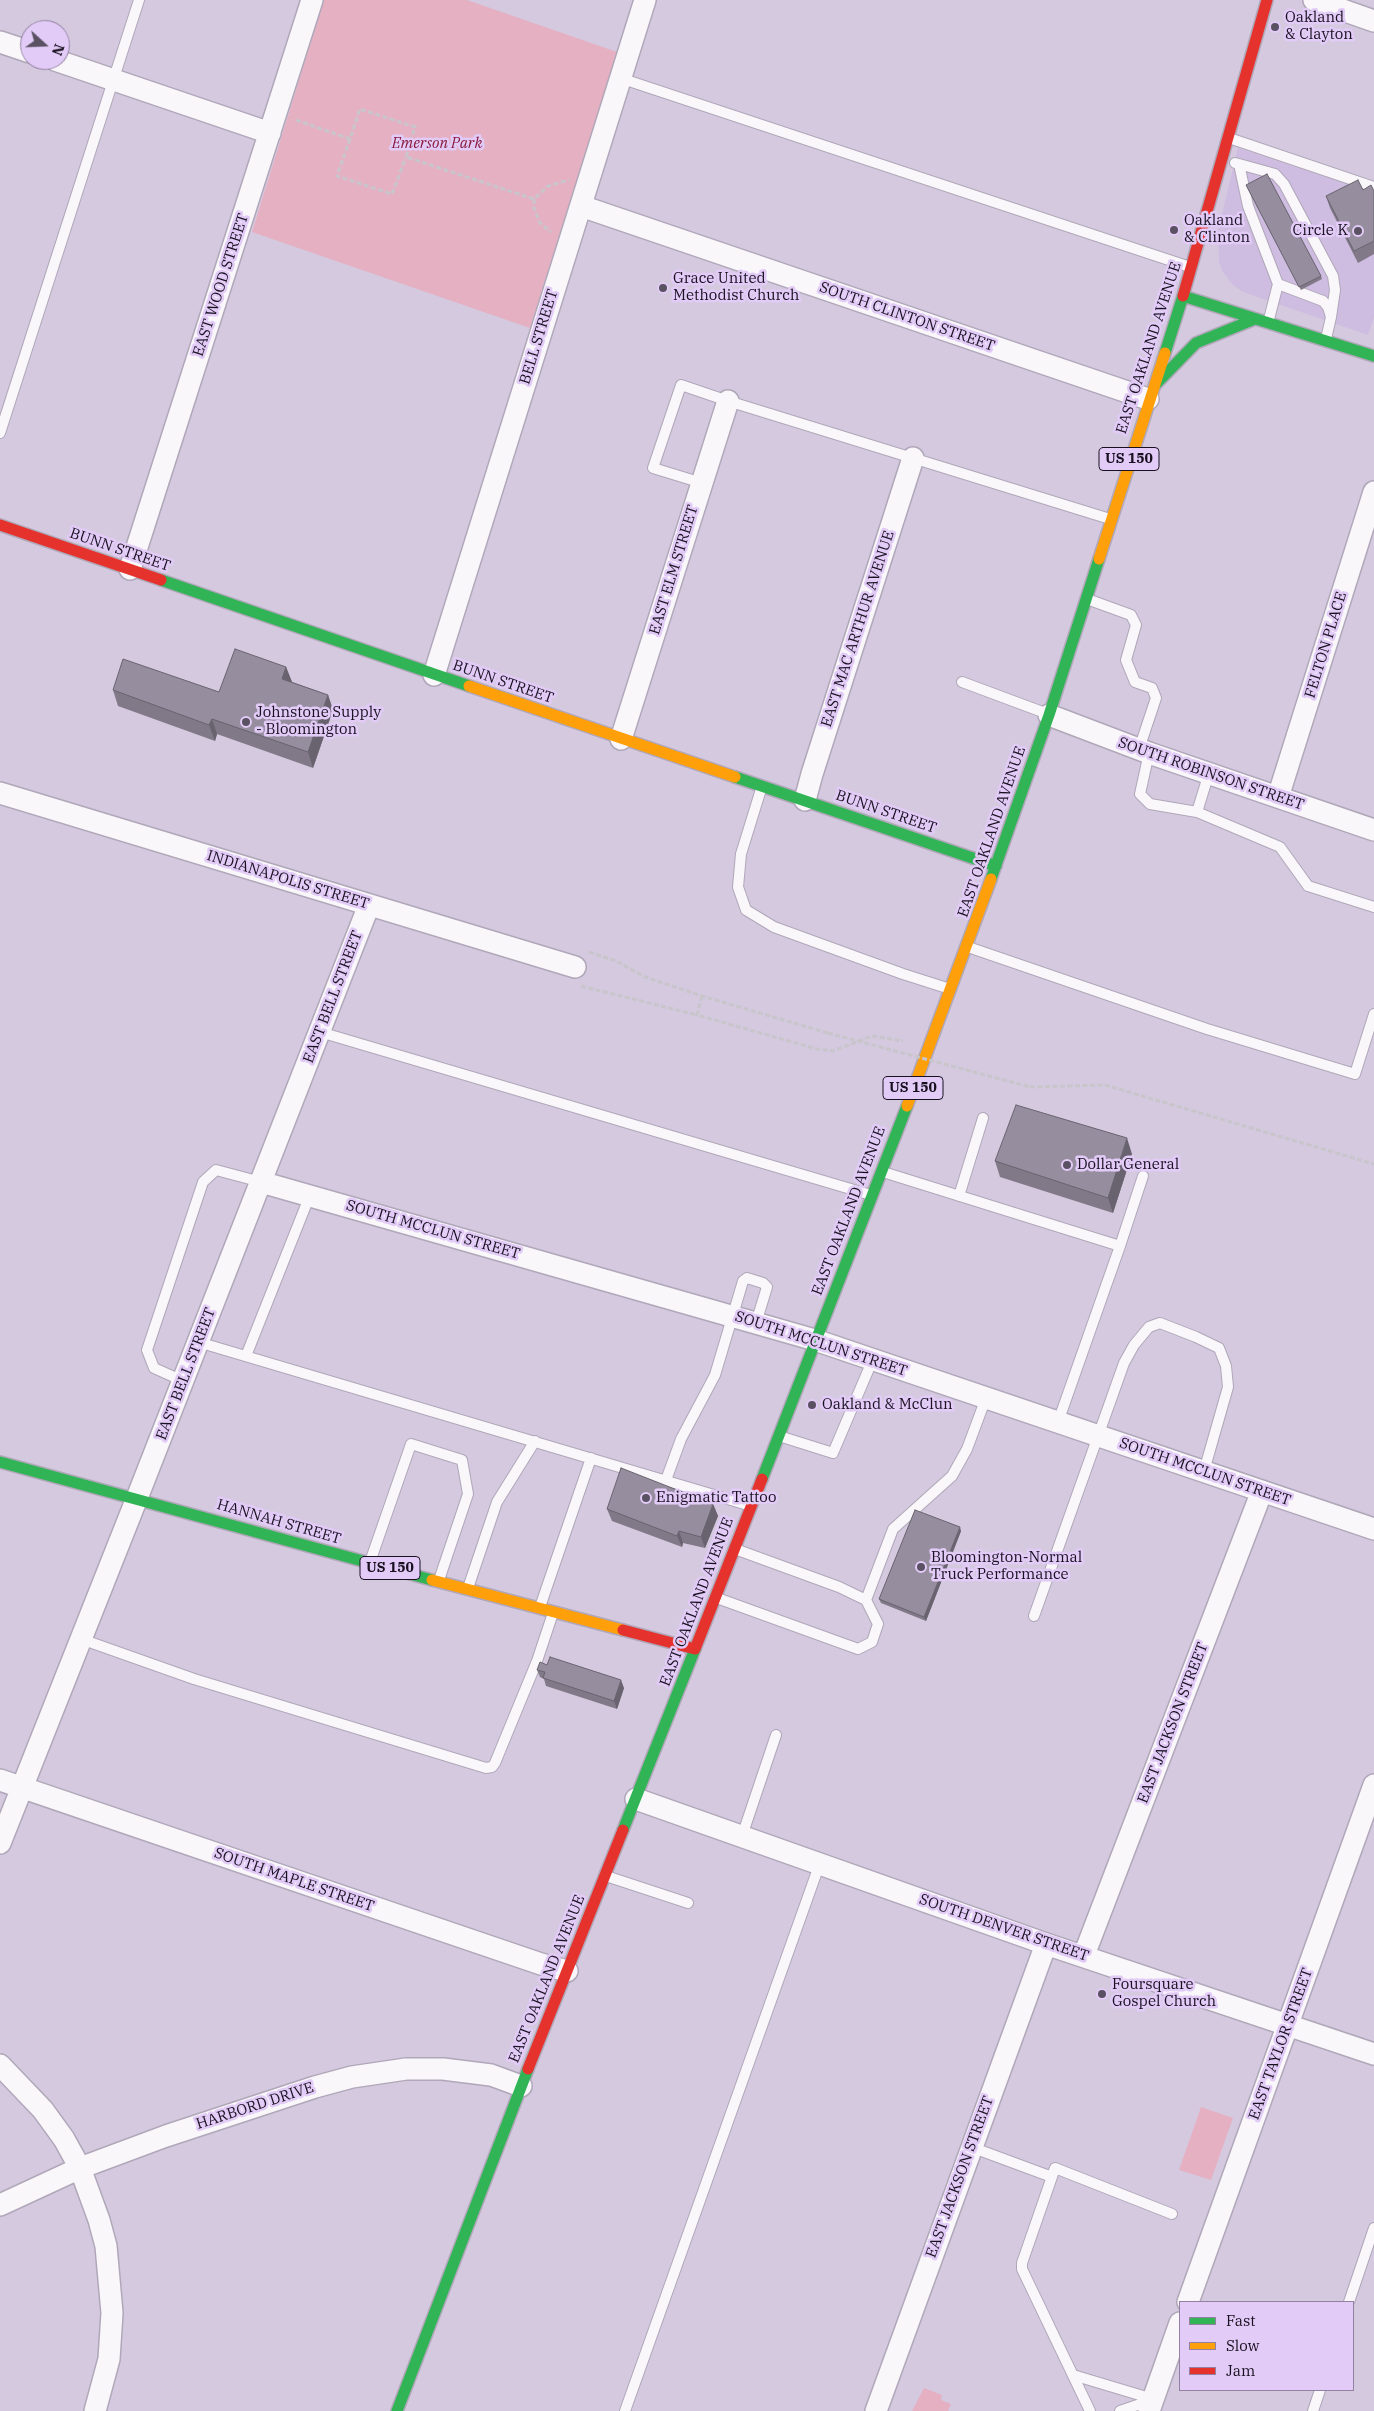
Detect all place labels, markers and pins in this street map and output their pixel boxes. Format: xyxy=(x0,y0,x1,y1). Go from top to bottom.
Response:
place label: Oakland & Clayton xyxy=(1285,9,1353,44)
marker: Oakland & Clayton xyxy=(1269,21,1281,33)
place label: Oakland & Clinton xyxy=(1184,212,1250,247)
place label: Circle K xyxy=(1293,222,1348,240)
marker: Oakland & Clinton xyxy=(1168,224,1180,236)
marker: Circle K xyxy=(1352,225,1364,237)
place label: Grace United Methodist Church xyxy=(673,270,799,305)
marker: Grace United Methodist Church xyxy=(657,282,669,294)
place label: Johnstone Supply - Bloomington xyxy=(256,704,381,739)
marker: Johnstone Supply - Bloomington xyxy=(240,716,252,728)
place label: Dollar General xyxy=(1077,1156,1179,1174)
marker: Dollar General xyxy=(1061,1159,1073,1171)
place label: Oakland & McClun xyxy=(822,1396,953,1414)
marker: Oakland & McClun xyxy=(806,1399,818,1411)
place label: Enigmatic Tattoo xyxy=(656,1489,776,1507)
marker: Enigmatic Tattoo xyxy=(640,1492,652,1504)
place label: Bloomington-Normal Truck Performance xyxy=(931,1549,1082,1584)
marker: Bloomington-Normal Truck Performance xyxy=(915,1561,927,1573)
place label: Foursquare Gospel Church xyxy=(1112,1976,1216,2011)
marker: Foursquare Gospel Church xyxy=(1096,1988,1108,2000)

